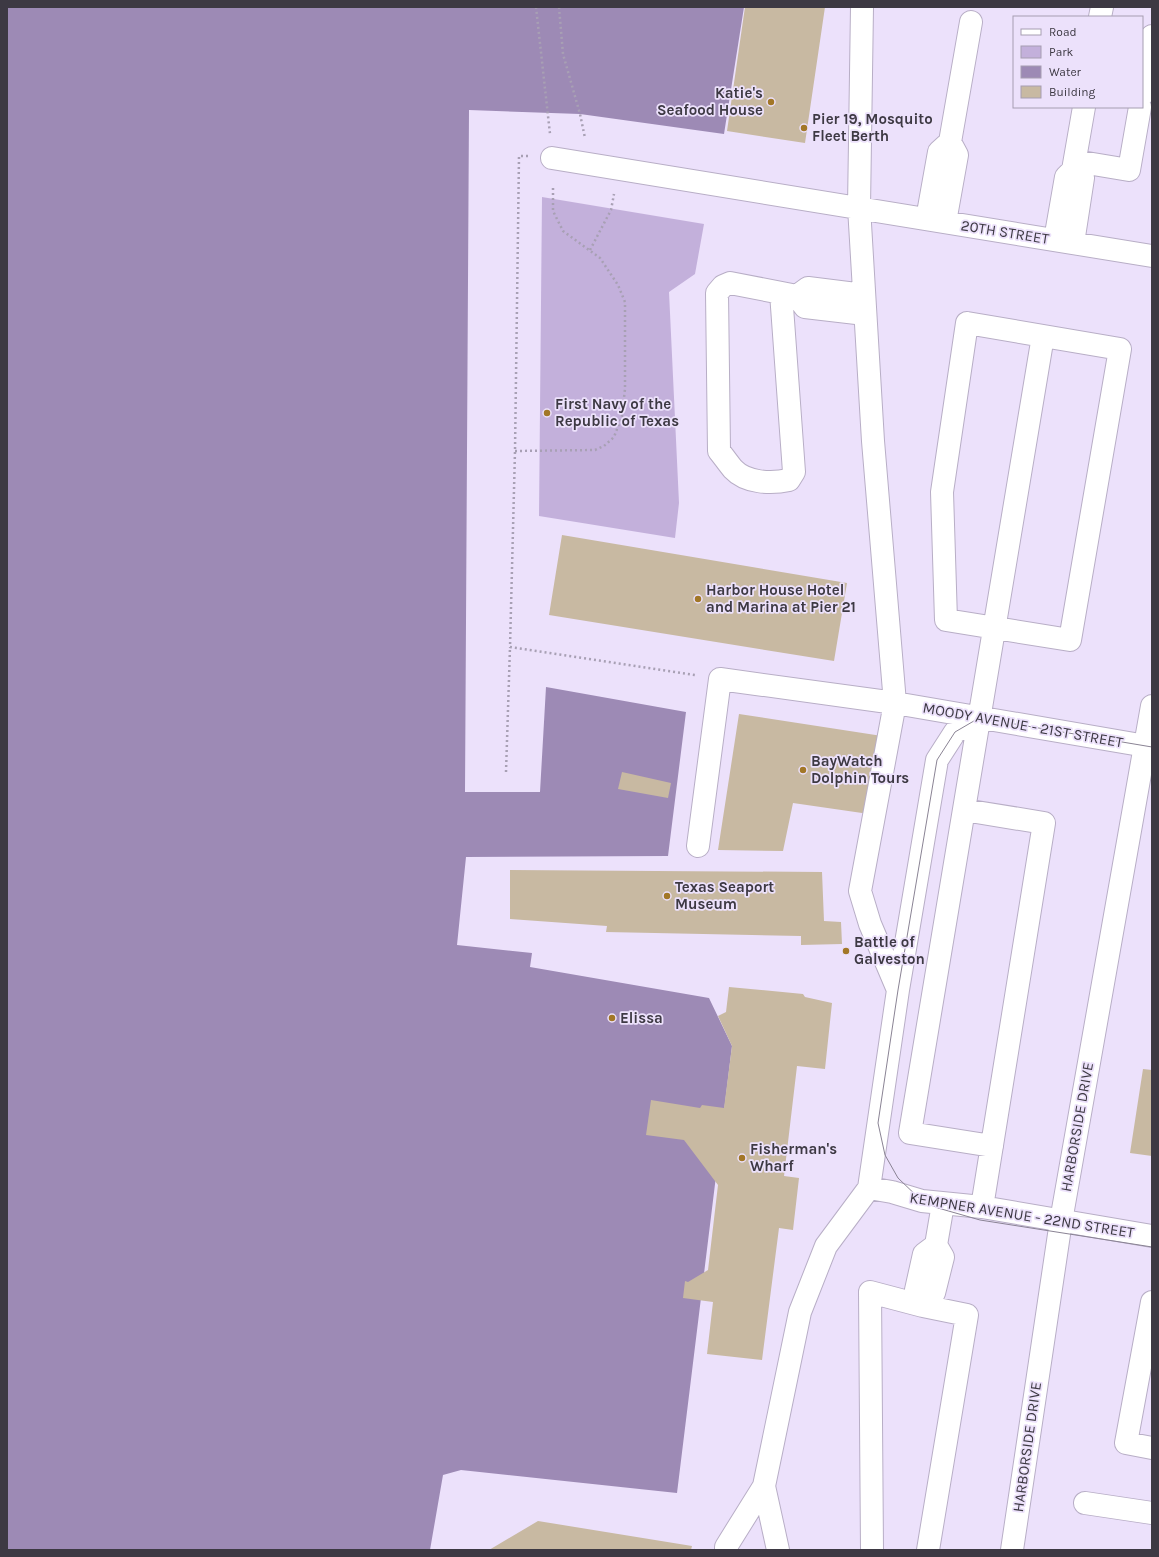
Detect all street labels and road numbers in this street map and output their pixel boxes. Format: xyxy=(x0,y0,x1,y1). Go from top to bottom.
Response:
street label: 20TH STREET xyxy=(960,216,1051,248)
street label: MOODY AVENUE - 21ST STREET xyxy=(921,698,1125,752)
street label: HARBORSIDE DRIVE xyxy=(1057,1061,1097,1193)
street label: KEMPNER AVENUE - 22ND STREET xyxy=(908,1188,1136,1242)
street label: HARBORSIDE DRIVE xyxy=(1009,1381,1045,1513)

